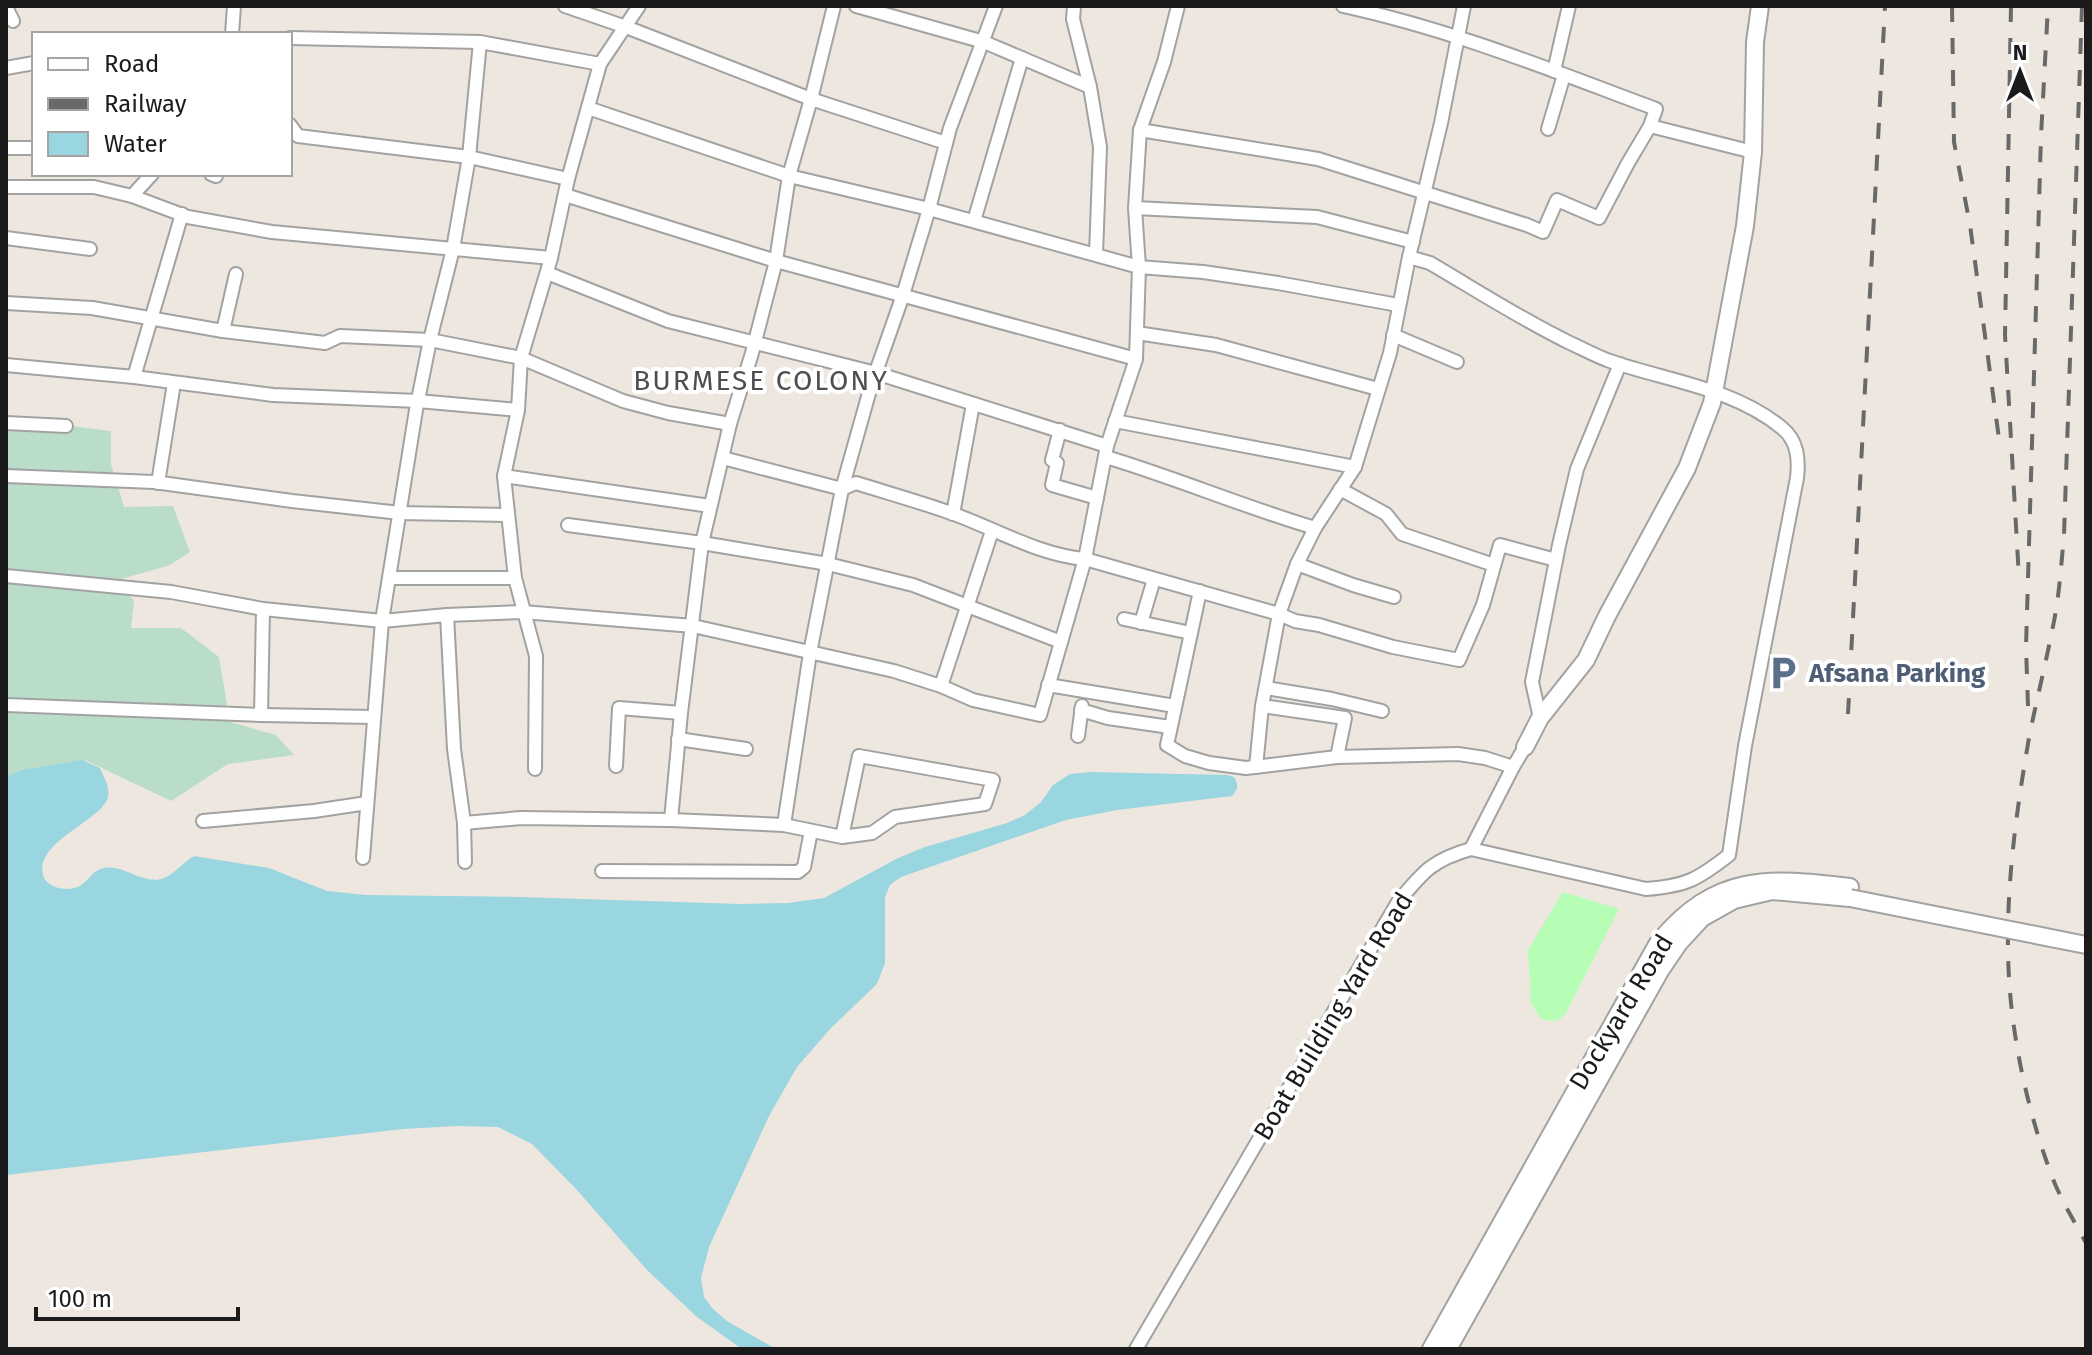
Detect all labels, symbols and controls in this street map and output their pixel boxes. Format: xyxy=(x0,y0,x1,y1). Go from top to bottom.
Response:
legend xyxy=(32,32,292,176)
north arrow xyxy=(1980,32,2060,112)
text: N xyxy=(2013,39,2027,66)
text: Road xyxy=(104,50,159,78)
text: Railway xyxy=(104,90,187,118)
text: Water xyxy=(104,130,168,158)
district label: BURMESE COLONY xyxy=(633,364,889,397)
parking icon: Afsana Parking xyxy=(1764,654,1802,692)
place label: Afsana Parking xyxy=(1808,658,1986,689)
street label: Boat Building Yard Road xyxy=(1247,887,1420,1146)
street label: Dockyard Road xyxy=(1563,929,1680,1096)
scale bar xyxy=(36,1271,238,1321)
text: 100 m xyxy=(48,1285,112,1313)

